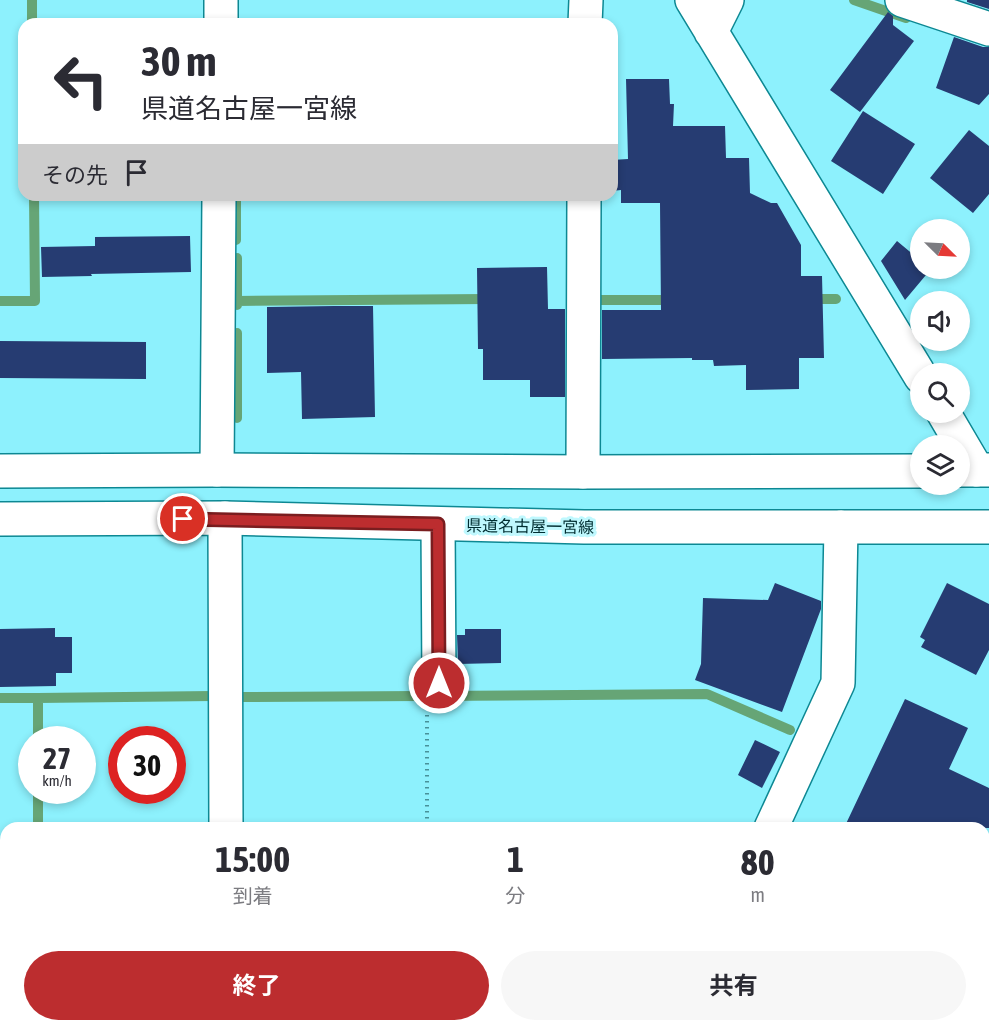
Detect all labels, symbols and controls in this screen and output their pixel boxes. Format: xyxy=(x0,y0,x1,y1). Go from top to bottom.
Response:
text: 30 m xyxy=(141,37,216,85)
icon: left xyxy=(42,42,120,120)
text: 県道名古屋一宮線 xyxy=(141,93,357,124)
icon: arrive xyxy=(120,156,153,189)
text: その先 xyxy=(42,162,108,188)
north arrow xyxy=(910,219,970,279)
map controls xyxy=(910,219,970,495)
button: sound xyxy=(910,291,970,351)
button: search xyxy=(910,363,970,423)
button: layers xyxy=(910,435,970,495)
pin xyxy=(157,493,208,544)
icon: arrive xyxy=(166,502,199,535)
street label: 県道名古屋一宮線 xyxy=(466,516,594,536)
position arrow xyxy=(407,651,471,715)
speed limit sign: 30 xyxy=(108,726,186,804)
text: 27 xyxy=(43,741,71,775)
text: km/h xyxy=(42,772,72,789)
text: 15:00 xyxy=(215,838,290,880)
text: 1 xyxy=(507,838,524,880)
text: 80 xyxy=(741,841,775,883)
text: m xyxy=(751,883,765,906)
text: 到着 xyxy=(233,884,273,907)
text: 分 xyxy=(505,884,525,907)
button: 終了 xyxy=(24,951,489,1020)
button: 共有 xyxy=(501,951,966,1020)

